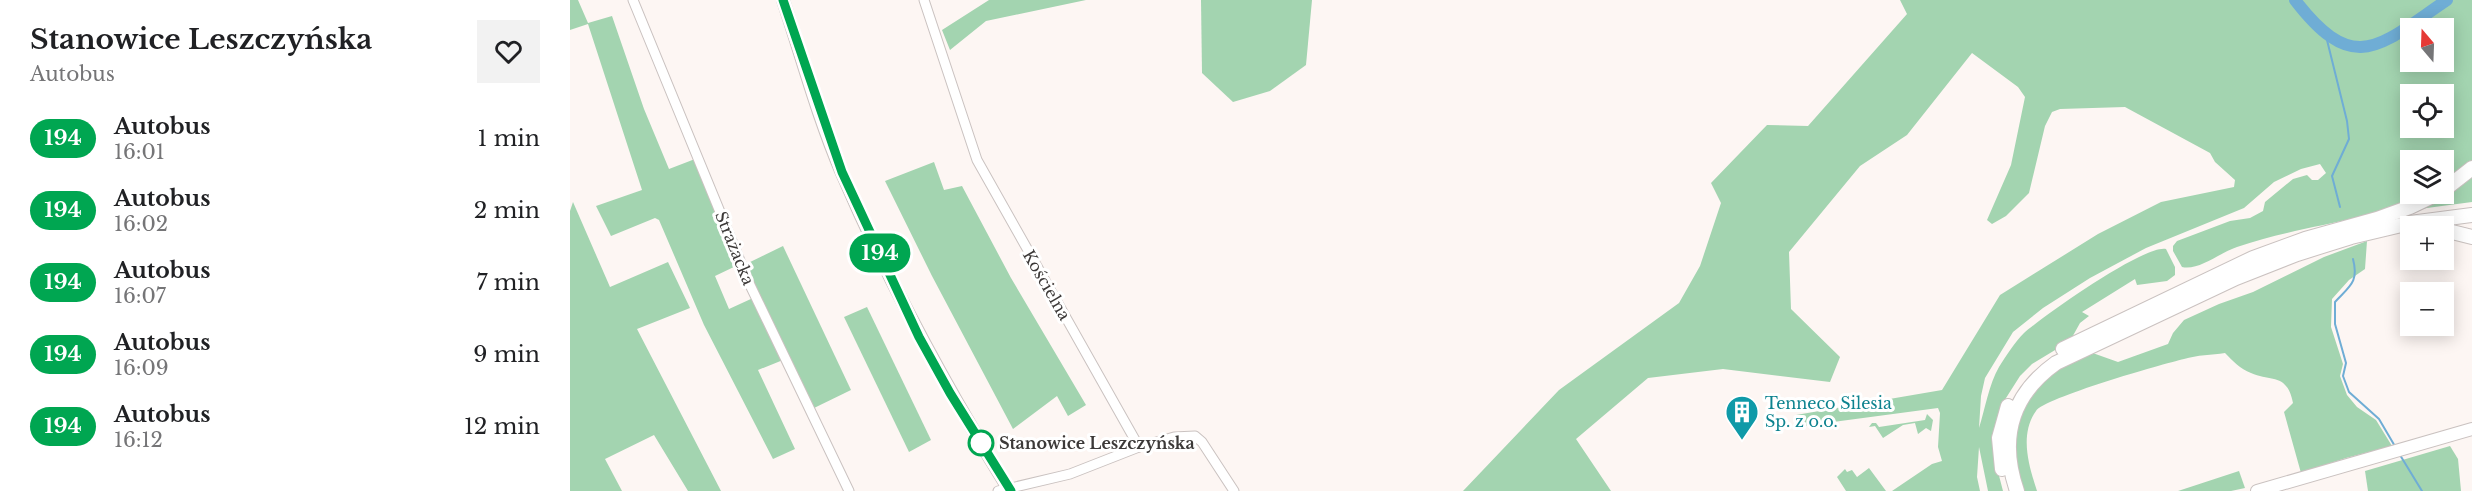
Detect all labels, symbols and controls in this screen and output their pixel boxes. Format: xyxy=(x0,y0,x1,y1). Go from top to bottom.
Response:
north arrow xyxy=(2400,18,2454,72)
map controls xyxy=(2400,18,2454,336)
button: heart xyxy=(477,20,540,83)
text: Stanowice Leszczyńska xyxy=(30,22,372,57)
text: Autobus xyxy=(30,62,115,86)
button: locate xyxy=(2400,84,2454,138)
text: Autobus xyxy=(114,113,210,140)
text: 194 xyxy=(44,125,82,151)
text: 1 min xyxy=(478,125,540,152)
text: 16:01 xyxy=(114,140,165,164)
button: layers xyxy=(2400,150,2454,204)
text: Autobus xyxy=(114,185,210,212)
text: 194 xyxy=(44,197,82,223)
text: 2 min xyxy=(474,197,540,224)
street label: Strażacka xyxy=(711,208,759,288)
text: 16:02 xyxy=(114,212,168,236)
button: + xyxy=(2400,216,2454,270)
line badge: 194 xyxy=(846,234,914,272)
text: 194 xyxy=(861,240,899,266)
street label: Kościelna xyxy=(1019,246,1075,324)
text: Autobus xyxy=(114,257,210,284)
text: 194 xyxy=(44,269,82,295)
text: 7 min xyxy=(476,269,540,296)
button: − xyxy=(2400,282,2454,336)
text: 16:07 xyxy=(114,284,166,308)
text: Autobus xyxy=(114,329,210,356)
text: 194 xyxy=(44,341,82,367)
text: 9 min xyxy=(473,341,540,368)
text: 16:09 xyxy=(114,356,169,380)
place label: Tenneco Silesia Sp. z o.o. xyxy=(1765,393,1892,431)
building icon: Tenneco Silesia Sp. z o.o. xyxy=(1724,394,1760,441)
text: Autobus xyxy=(114,401,210,428)
text: 194 xyxy=(44,413,82,439)
text: 12 min xyxy=(464,413,540,440)
text: 16:12 xyxy=(114,428,163,452)
marker: Stanowice Leszczyńska xyxy=(968,430,994,456)
place label: Stanowice Leszczyńska xyxy=(999,433,1195,453)

